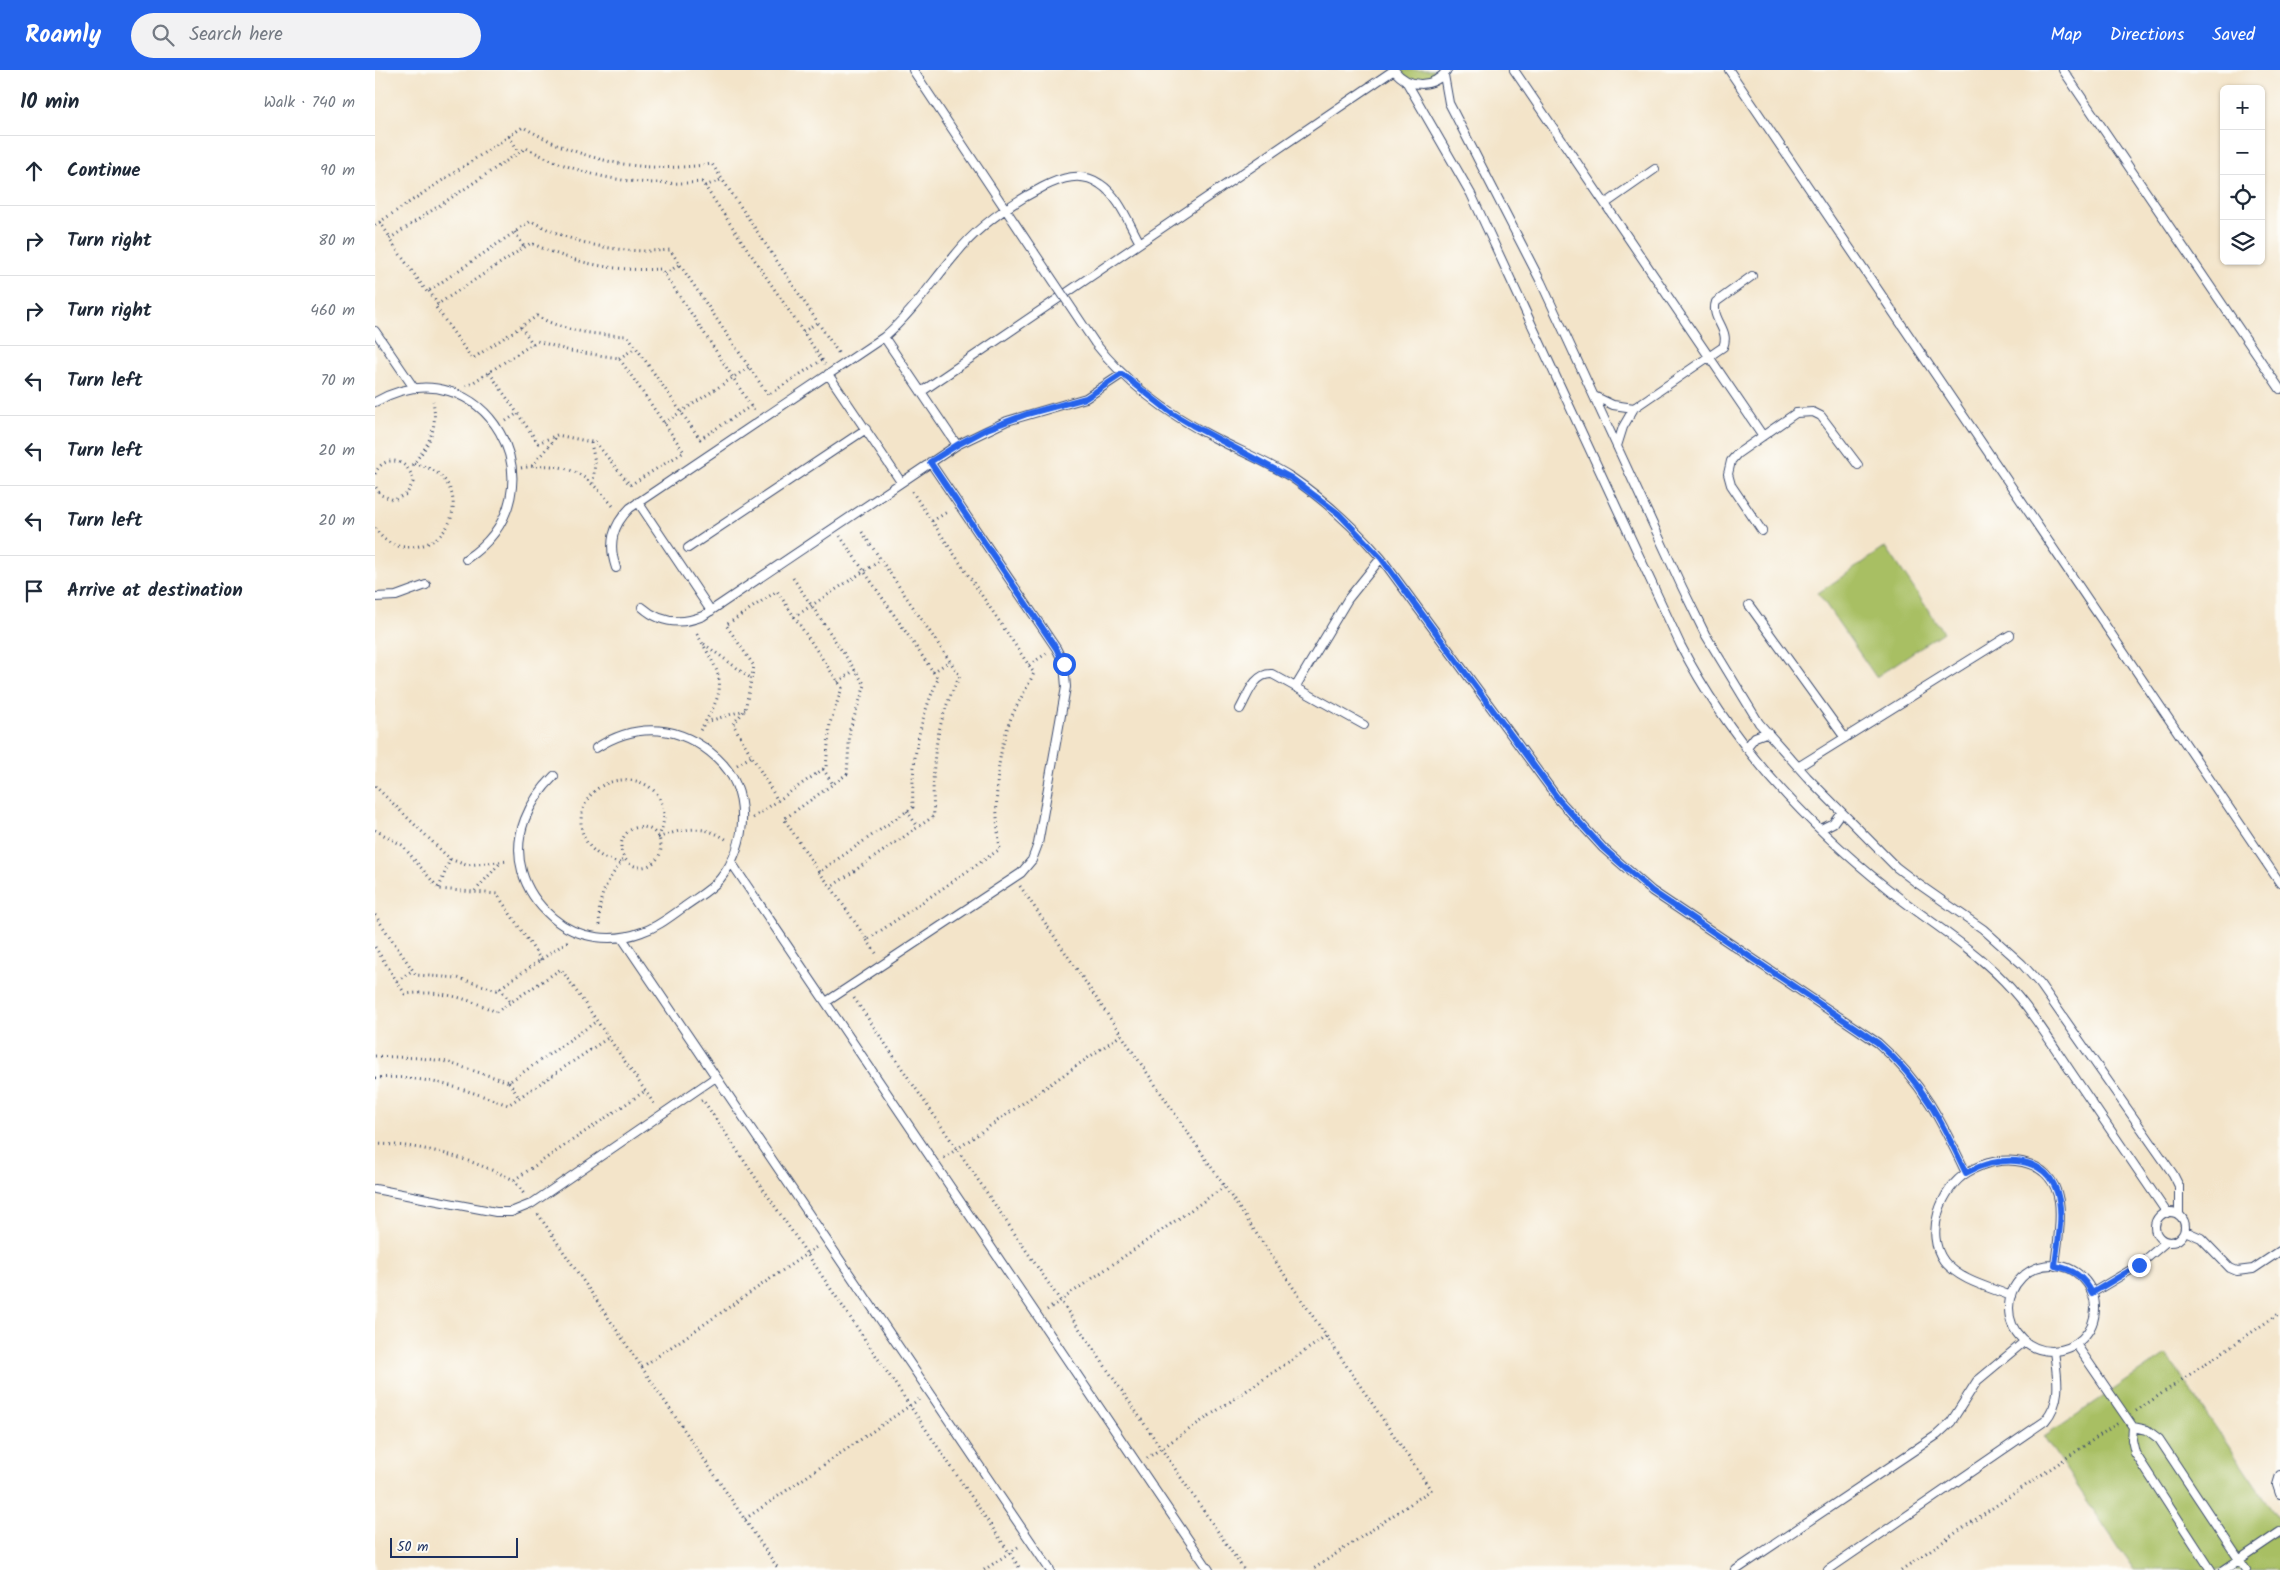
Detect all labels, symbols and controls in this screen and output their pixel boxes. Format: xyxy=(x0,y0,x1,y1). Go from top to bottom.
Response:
search box xyxy=(131,13,481,58)
text: Roamly xyxy=(25,16,101,55)
text: Search here xyxy=(189,20,283,50)
icon: search xyxy=(149,21,177,49)
text: Map xyxy=(2050,21,2082,50)
text: Directions xyxy=(2110,21,2184,50)
text: Saved xyxy=(2212,21,2255,50)
map controls xyxy=(2220,85,2265,265)
button: + xyxy=(2220,85,2265,130)
text: 10 min xyxy=(20,86,80,119)
text: Walk · 740 m xyxy=(264,90,355,115)
button: − xyxy=(2220,130,2265,175)
text: Continue xyxy=(67,156,140,186)
icon: ahead xyxy=(20,157,48,185)
text: 90 m xyxy=(320,158,355,183)
button: locate xyxy=(2220,175,2265,220)
button: layers xyxy=(2220,220,2265,265)
text: Turn right xyxy=(67,226,152,256)
icon: right xyxy=(20,227,48,255)
text: 80 m xyxy=(318,228,355,253)
text: Turn right xyxy=(67,296,152,326)
icon: right xyxy=(20,297,48,325)
text: 460 m xyxy=(310,298,355,323)
text: Turn left xyxy=(67,366,142,396)
icon: left xyxy=(20,367,48,395)
text: 70 m xyxy=(320,368,355,393)
text: Turn left xyxy=(67,436,142,466)
icon: left xyxy=(20,437,48,465)
text: 20 m xyxy=(319,438,355,463)
text: Turn left xyxy=(67,506,142,536)
icon: left xyxy=(20,507,48,535)
text: 20 m xyxy=(319,508,355,533)
text: Arrive at destination xyxy=(67,576,243,606)
icon: arrive xyxy=(20,577,48,605)
route start xyxy=(1053,653,1076,676)
route end xyxy=(2128,1254,2151,1277)
scale bar xyxy=(390,1535,517,1558)
text: 50 m xyxy=(397,1536,428,1558)

